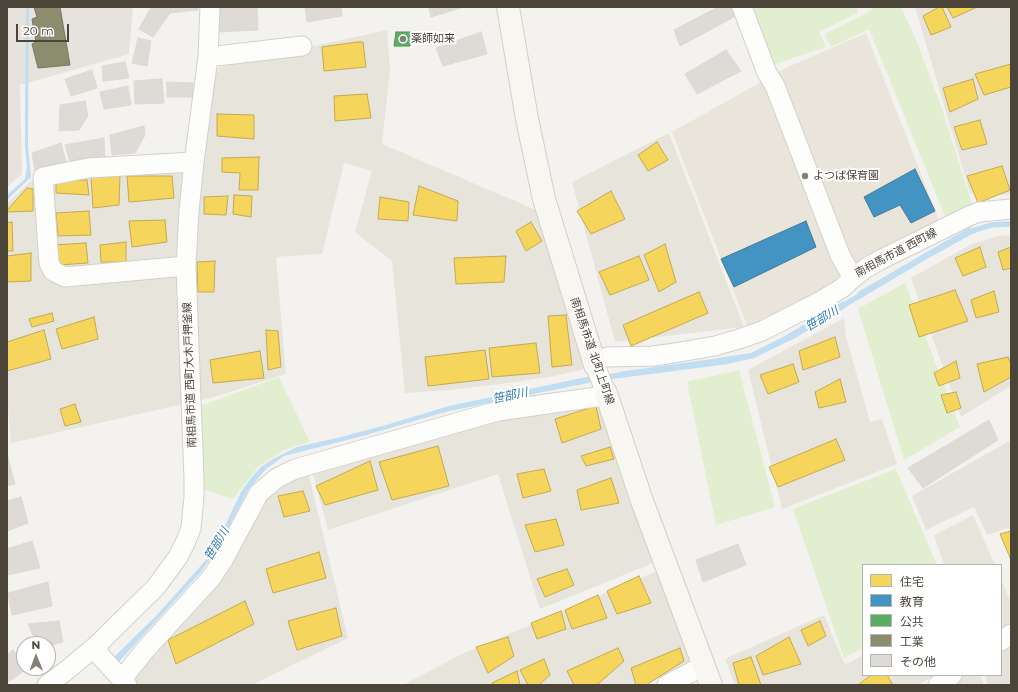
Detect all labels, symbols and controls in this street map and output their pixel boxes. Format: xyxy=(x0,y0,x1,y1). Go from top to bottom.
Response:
scale bar xyxy=(18,16,71,42)
text: 20 m xyxy=(23,23,54,38)
place label: 薬師如来 xyxy=(411,32,455,46)
marker: 薬師如来 xyxy=(398,34,408,44)
place label: よつば保育園 xyxy=(813,169,879,183)
marker: よつば保育園 xyxy=(800,171,810,181)
street label: 南相馬市道 西町線 xyxy=(853,226,939,280)
street label: 南相馬市道 北町上町線 xyxy=(567,295,617,407)
street label: 南相馬市道 西町大木戸押釜線 xyxy=(181,302,199,448)
water label: 笹部川 xyxy=(803,304,841,334)
water label: 笹部川 xyxy=(491,385,529,407)
water label: 笹部川 xyxy=(202,525,232,563)
legend xyxy=(862,564,1002,676)
text: 住宅 xyxy=(900,574,924,589)
text: 教育 xyxy=(900,594,924,609)
text: 公共 xyxy=(900,614,924,629)
text: 工業 xyxy=(900,634,924,649)
north arrow xyxy=(16,636,56,676)
text: N xyxy=(31,638,40,652)
text: その他 xyxy=(900,654,936,669)

